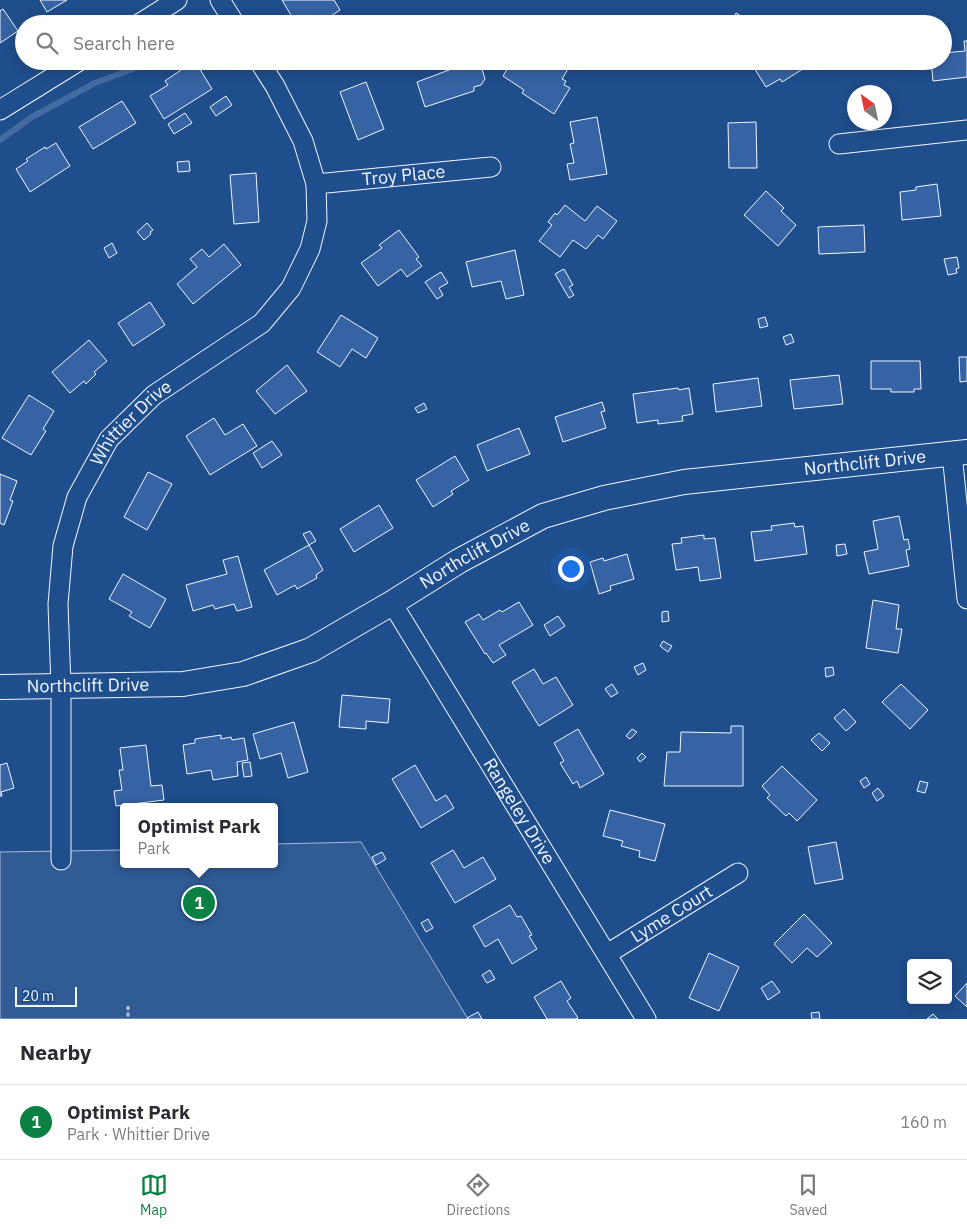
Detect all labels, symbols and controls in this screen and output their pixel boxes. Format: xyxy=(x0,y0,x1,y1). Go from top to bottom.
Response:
search box xyxy=(15,15,952,70)
icon: search xyxy=(33,29,61,57)
text: Search here xyxy=(73,31,175,55)
north arrow xyxy=(847,85,892,130)
street label: Troy Place xyxy=(361,159,446,190)
street label: Whittier Drive xyxy=(85,375,176,469)
street label: Northclift Drive xyxy=(803,444,927,480)
street label: Northclift Drive xyxy=(415,513,534,594)
your location xyxy=(558,556,584,582)
street label: Northclift Drive xyxy=(26,673,150,698)
street label: Rangeley Drive xyxy=(478,754,561,868)
popup xyxy=(120,803,278,868)
text: Optimist Park xyxy=(138,814,260,838)
text: Park xyxy=(138,838,170,858)
street label: Lyme Court xyxy=(626,880,716,947)
pin: 1 xyxy=(183,884,215,922)
map controls xyxy=(907,959,952,1004)
button: layers xyxy=(907,959,952,1004)
scale bar xyxy=(15,984,78,1007)
text: 20 m xyxy=(22,987,54,1005)
text: Nearby xyxy=(20,1038,91,1066)
text: Optimist Park xyxy=(67,1100,190,1124)
text: 1 xyxy=(31,1112,41,1132)
text: 160 m xyxy=(900,1112,947,1132)
text: Park · Whittier Drive xyxy=(67,1124,210,1144)
tab: Map xyxy=(140,1171,168,1219)
tab: Directions xyxy=(447,1171,510,1219)
tab: Saved xyxy=(789,1171,827,1219)

